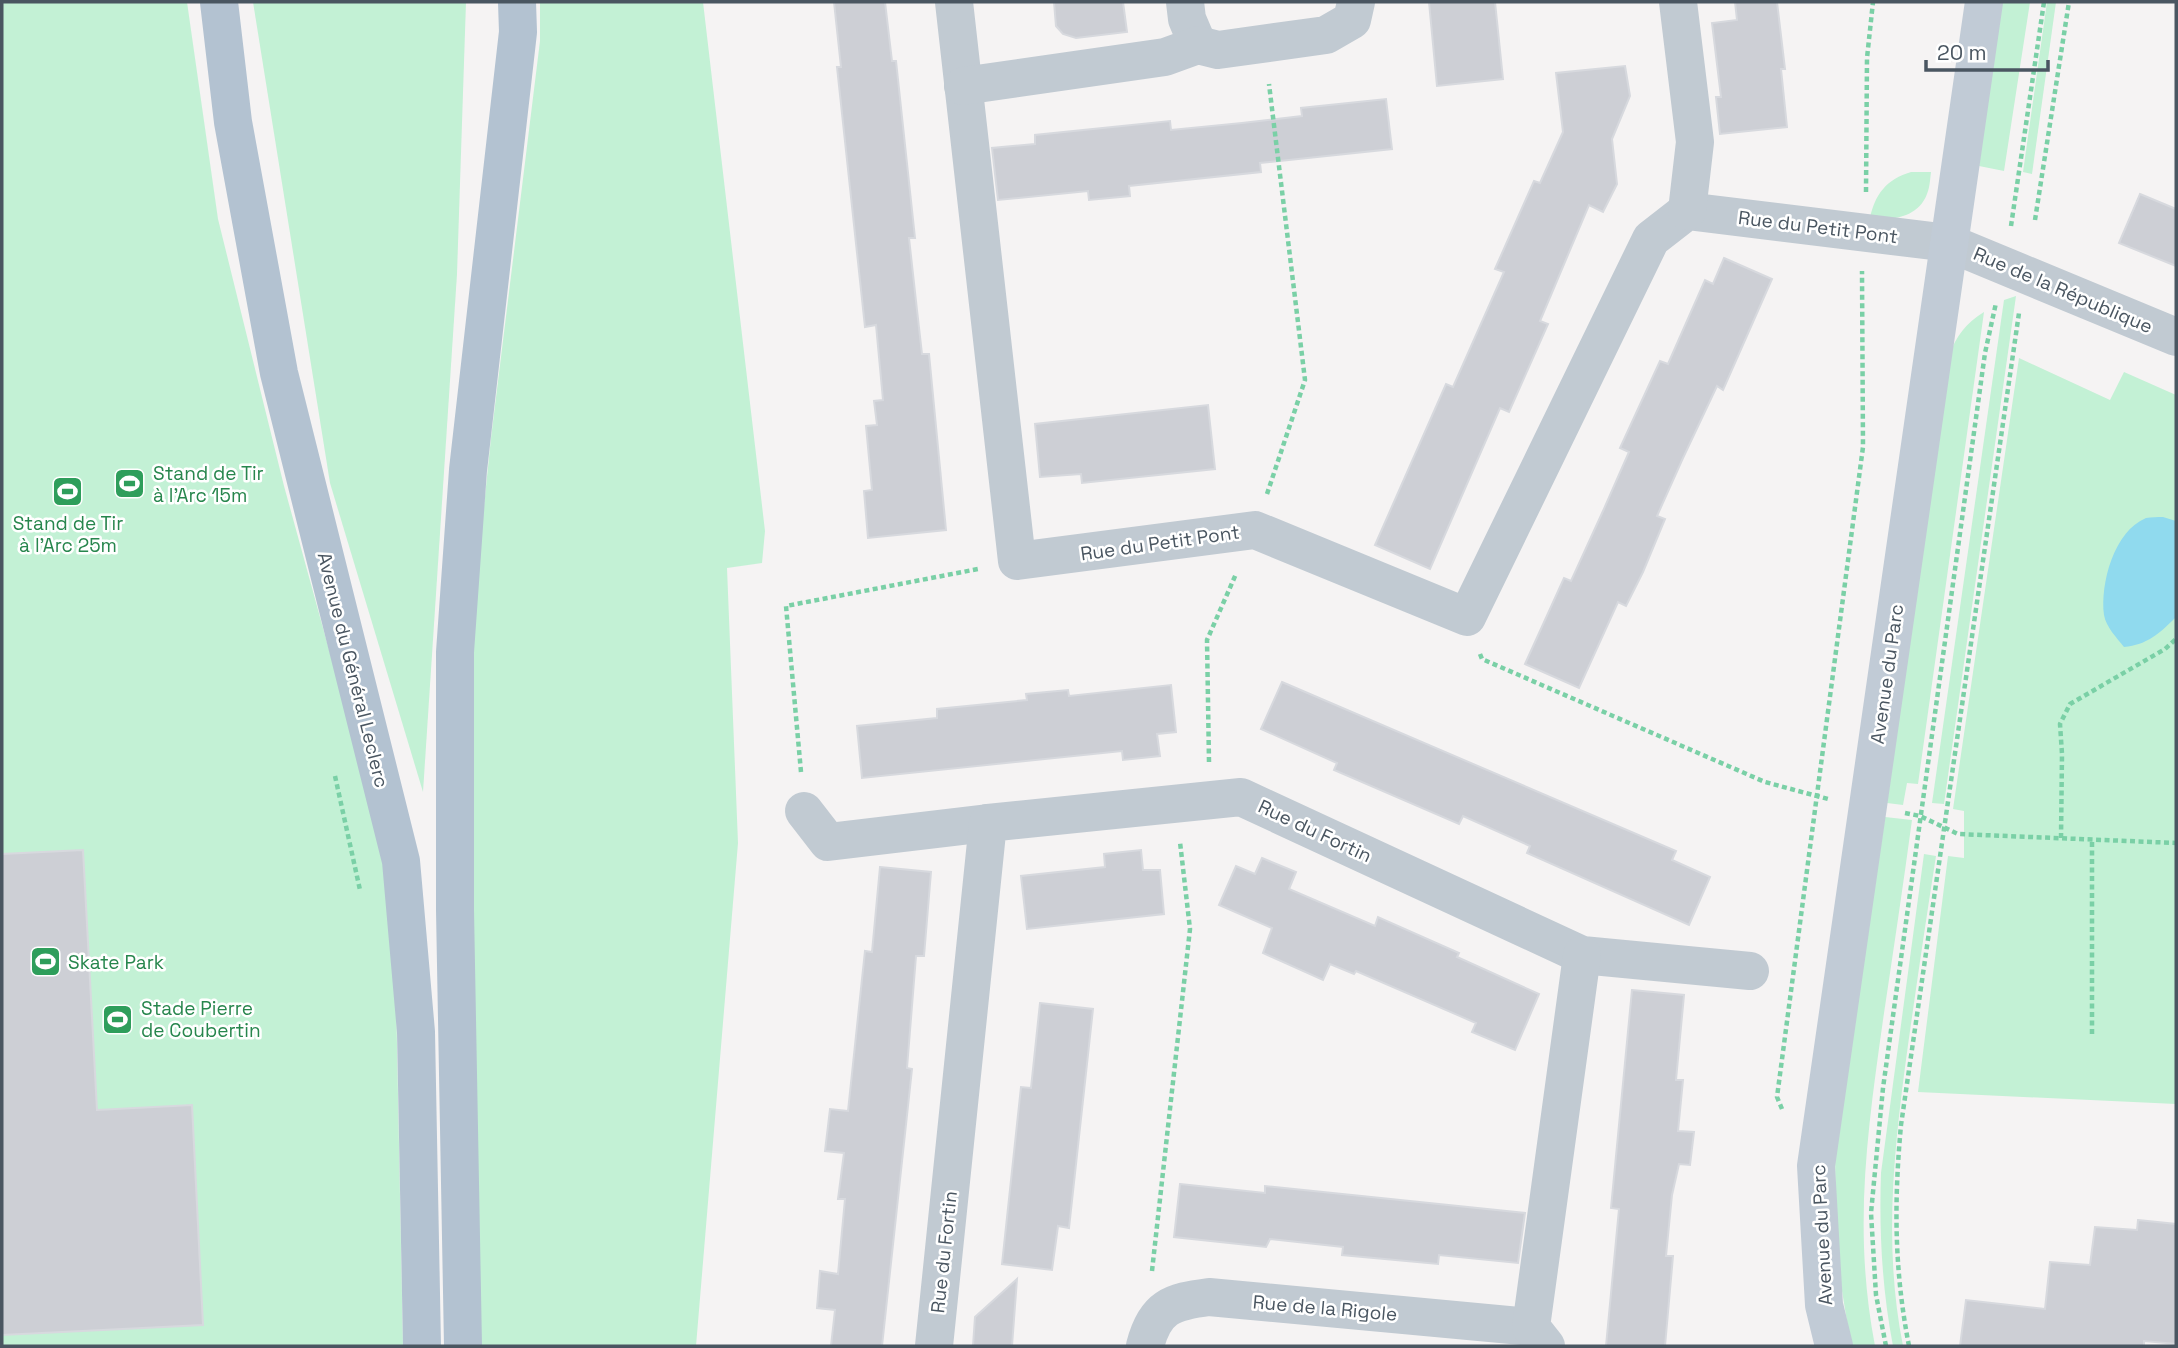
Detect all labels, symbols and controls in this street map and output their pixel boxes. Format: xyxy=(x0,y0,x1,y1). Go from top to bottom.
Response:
scale bar xyxy=(1926,28,2048,72)
text: 20 m xyxy=(1937,39,1987,66)
street label: Rue du Petit Pont xyxy=(1737,205,1899,249)
street label: Rue de la République xyxy=(1970,241,2156,339)
place label: Stand de Tir à l'Arc 15m xyxy=(153,461,264,508)
sports icon: Stand de Tir à l'Arc 15m xyxy=(113,467,147,501)
sports icon: Stand de Tir à l'Arc 25m xyxy=(51,475,85,509)
place label: Stand de Tir à l'Arc 25m xyxy=(13,511,123,558)
street label: Rue du Petit Pont xyxy=(1079,519,1241,567)
street label: Avenue du Général Leclerc xyxy=(312,550,394,790)
street label: Avenue du Parc xyxy=(1865,602,1909,746)
street label: Rue du Fortin xyxy=(1254,794,1376,868)
sports icon: Skate Park xyxy=(28,945,62,979)
place label: Skate Park xyxy=(68,950,164,975)
place label: Stade Pierre de Coubertin xyxy=(141,996,261,1043)
sports icon: Stade Pierre de Coubertin xyxy=(101,1002,135,1036)
street label: Avenue du Parc xyxy=(1806,1164,1838,1306)
street label: Rue du Fortin xyxy=(925,1190,963,1314)
street label: Rue de la Rigole xyxy=(1252,1289,1398,1327)

